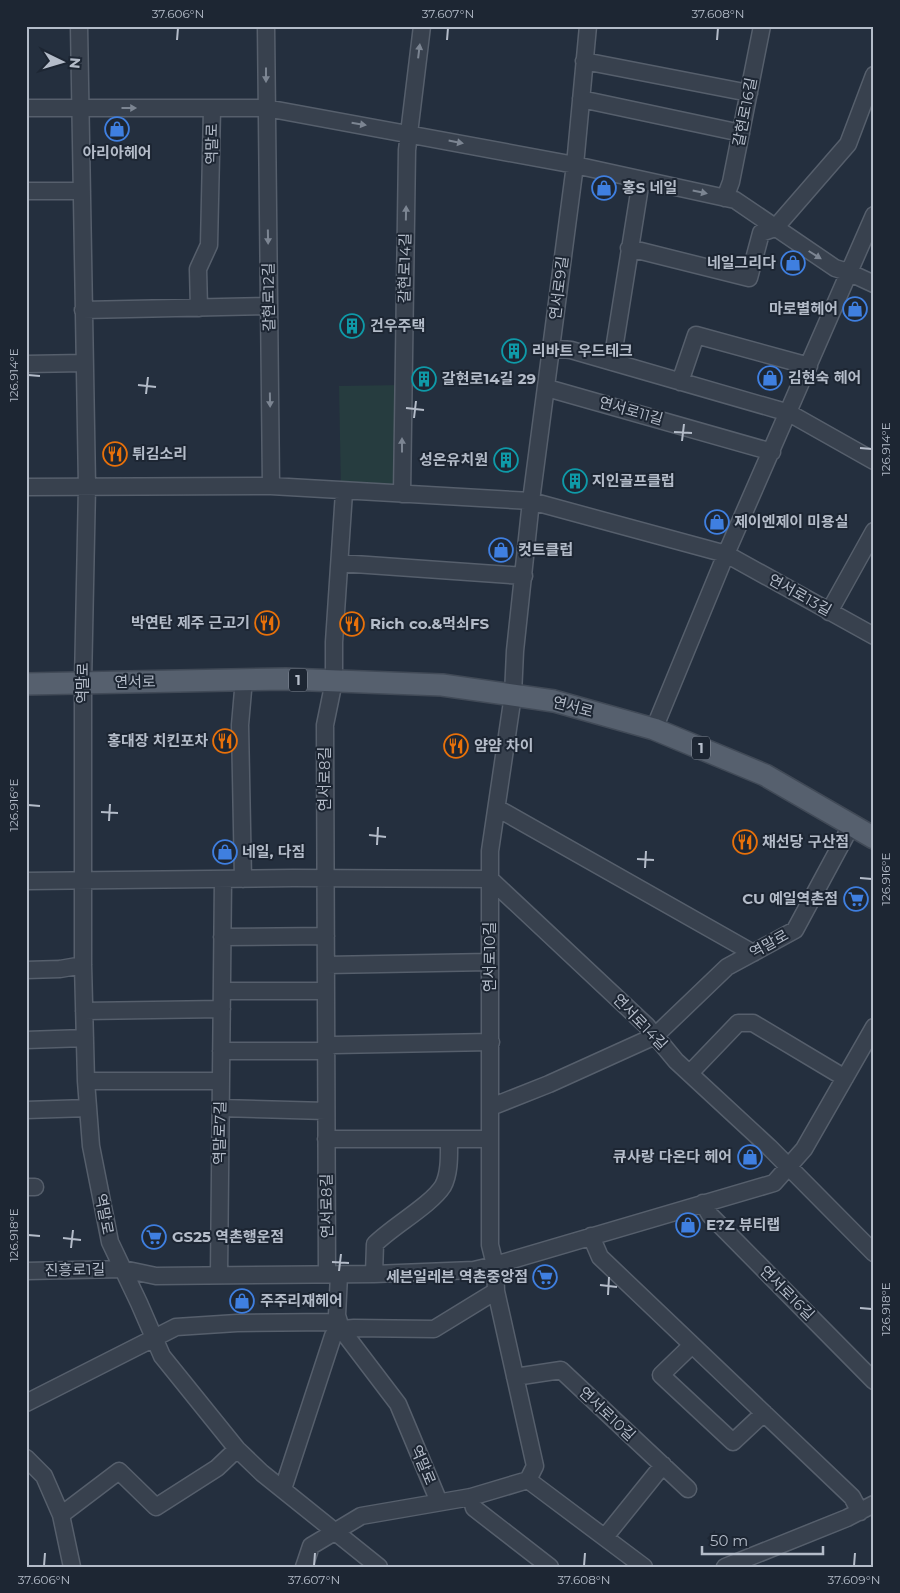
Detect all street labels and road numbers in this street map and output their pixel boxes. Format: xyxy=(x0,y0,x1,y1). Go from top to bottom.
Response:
street label: 갈현로16길 xyxy=(729,76,760,148)
street label: 역말로 xyxy=(202,123,221,165)
street label: 갈현로14길 xyxy=(394,233,415,303)
street label: 연서로9길 xyxy=(545,255,572,321)
street label: 갈현로12길 xyxy=(258,262,279,332)
street label: 연서로11길 xyxy=(597,392,665,429)
street label: 연서로13길 xyxy=(765,570,835,620)
street label: 역말로 xyxy=(73,662,92,704)
road number: 1 xyxy=(289,668,307,692)
street label: 연서로 xyxy=(114,672,156,691)
street label: 연서로 xyxy=(551,692,596,721)
road number: 1 xyxy=(692,736,710,760)
street label: 연서로8길 xyxy=(315,747,334,811)
street label: 연서로10길 xyxy=(480,922,499,992)
street label: 역말로 xyxy=(746,925,791,962)
street label: 연서로14길 xyxy=(609,990,672,1054)
street label: 역말로7길 xyxy=(209,1101,230,1165)
street label: 연서로8길 xyxy=(316,1173,337,1239)
street label: 역말로 xyxy=(91,1192,118,1236)
street label: 진흥로1길 xyxy=(45,1259,105,1280)
street label: 연서로16길 xyxy=(756,1261,819,1324)
street label: 연서로10길 xyxy=(575,1383,640,1445)
street label: 역말로 xyxy=(407,1442,440,1488)

